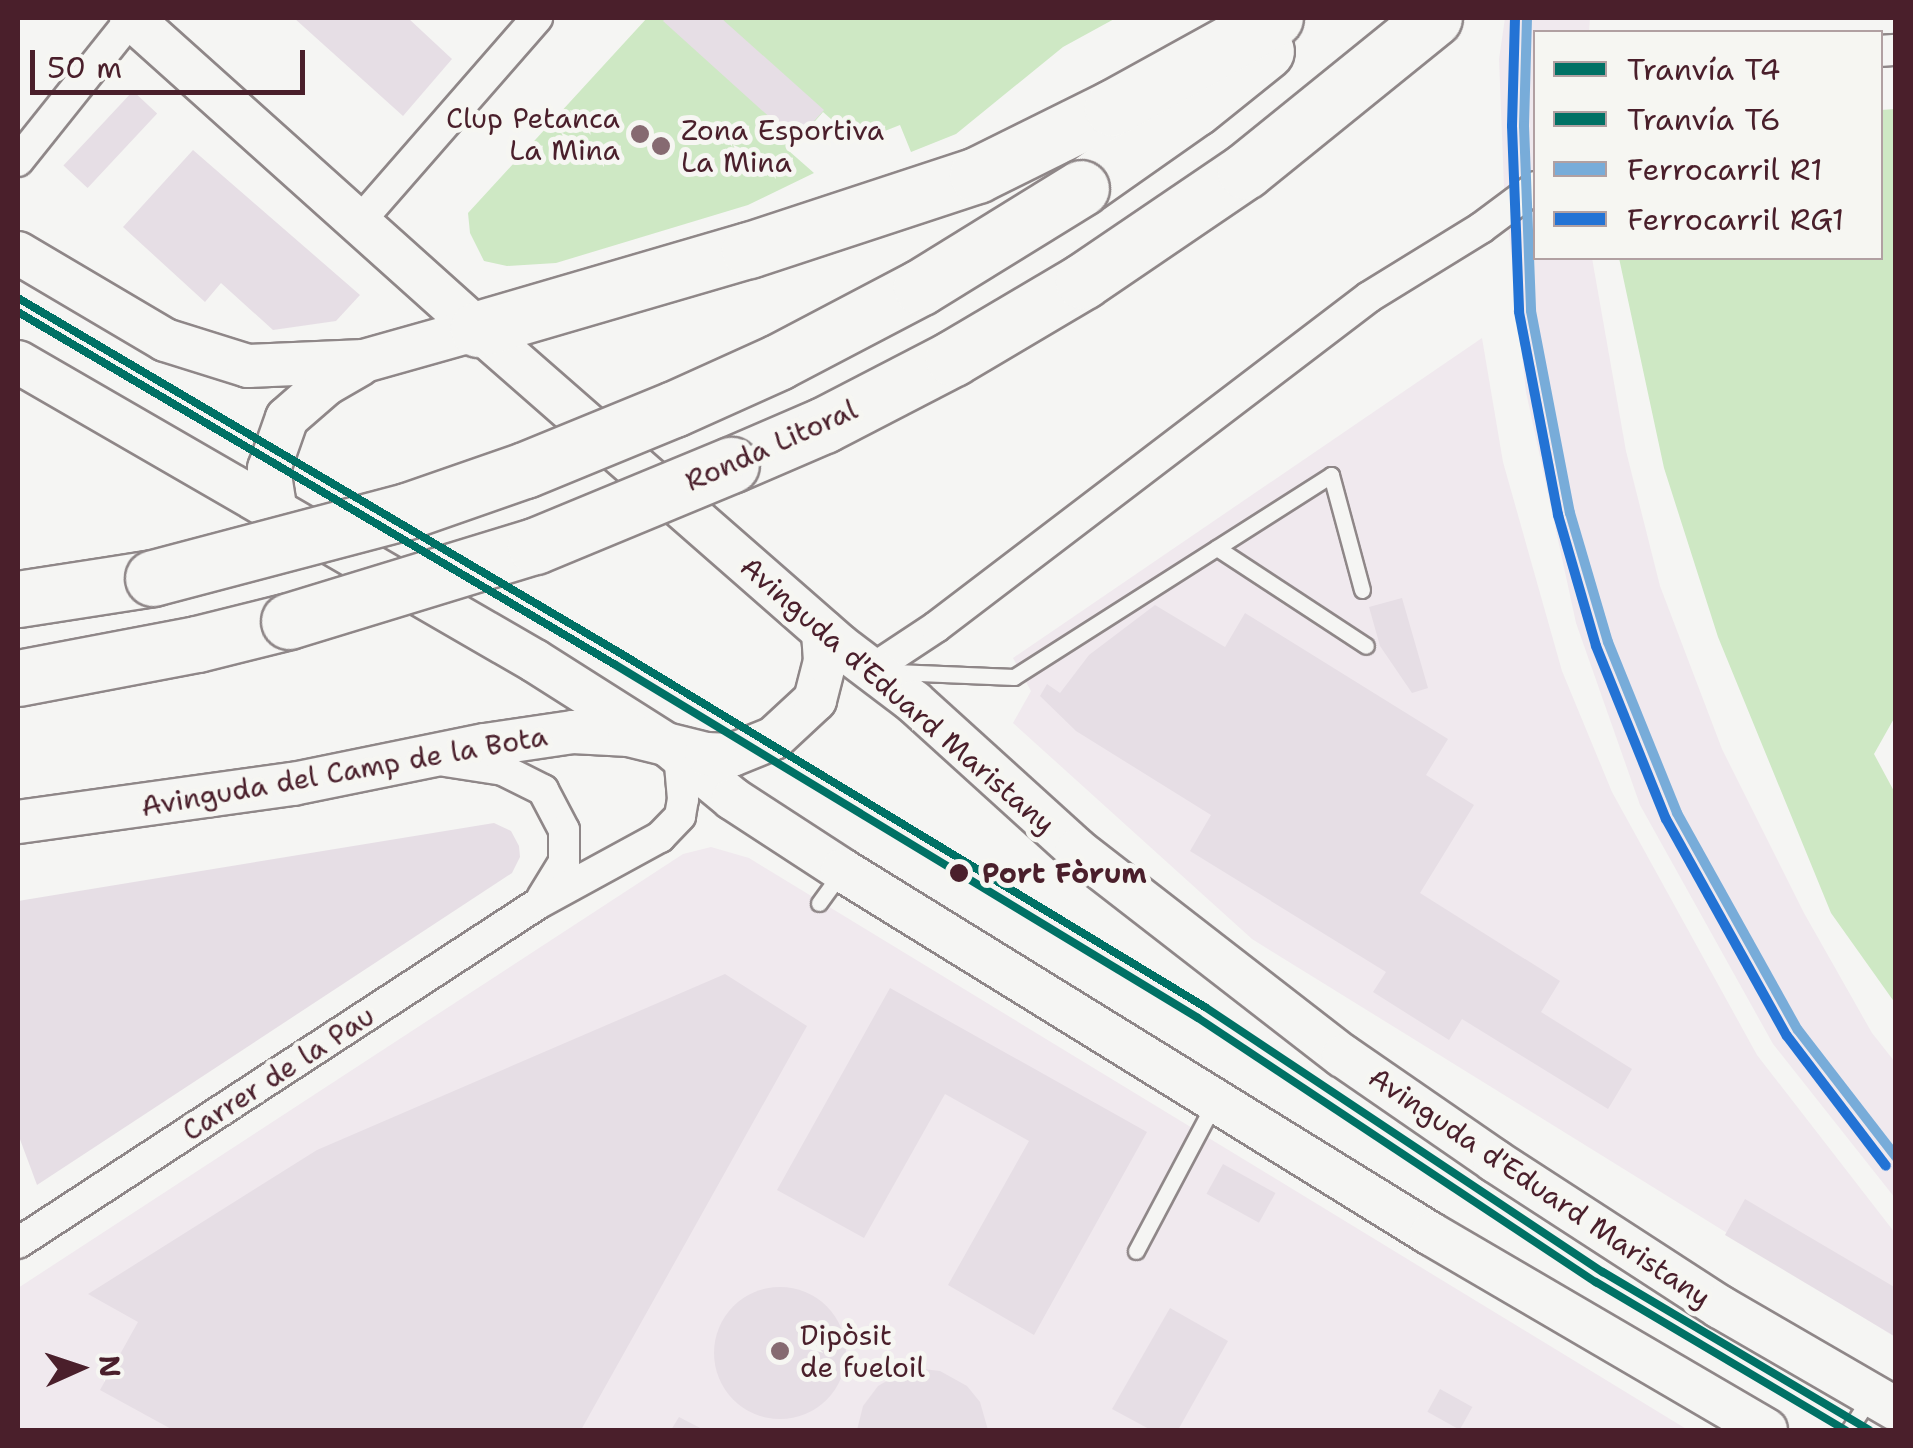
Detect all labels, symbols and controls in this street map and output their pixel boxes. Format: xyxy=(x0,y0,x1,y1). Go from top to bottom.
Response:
scale bar xyxy=(35,30,310,92)
legend xyxy=(1533,30,1883,260)
text: 50 m xyxy=(47,47,122,88)
text: Tranvía T4 xyxy=(1627,49,1780,90)
text: Tranvía T6 xyxy=(1627,99,1781,140)
place label: Clup Petanca La Mina xyxy=(446,101,620,167)
place label: Zona Esportiva La Mina xyxy=(681,113,884,179)
marker: Clup Petanca La Mina xyxy=(629,123,651,145)
marker: Zona Esportiva La Mina xyxy=(650,135,672,157)
text: Ferrocarril R1 xyxy=(1627,149,1823,190)
text: Ferrocarril RG1 xyxy=(1627,199,1844,240)
street label: Ronda Litoral xyxy=(680,392,862,498)
street label: Avinguda d'Eduard Maristany xyxy=(734,549,1062,841)
street label: Avinguda del Camp de la Bota xyxy=(138,719,550,823)
place label: Port Fòrum xyxy=(982,856,1147,890)
marker: Port Fòrum xyxy=(946,860,972,886)
street label: Carrer de la Pau xyxy=(176,998,380,1148)
street label: Avinguda d'Eduard Maristany xyxy=(1363,1060,1717,1314)
north arrow xyxy=(30,1318,130,1418)
place label: Dipòsit de fueloil xyxy=(800,1318,925,1384)
marker: Dipòsit de fueloil xyxy=(769,1340,791,1362)
text: N xyxy=(90,1354,130,1379)

